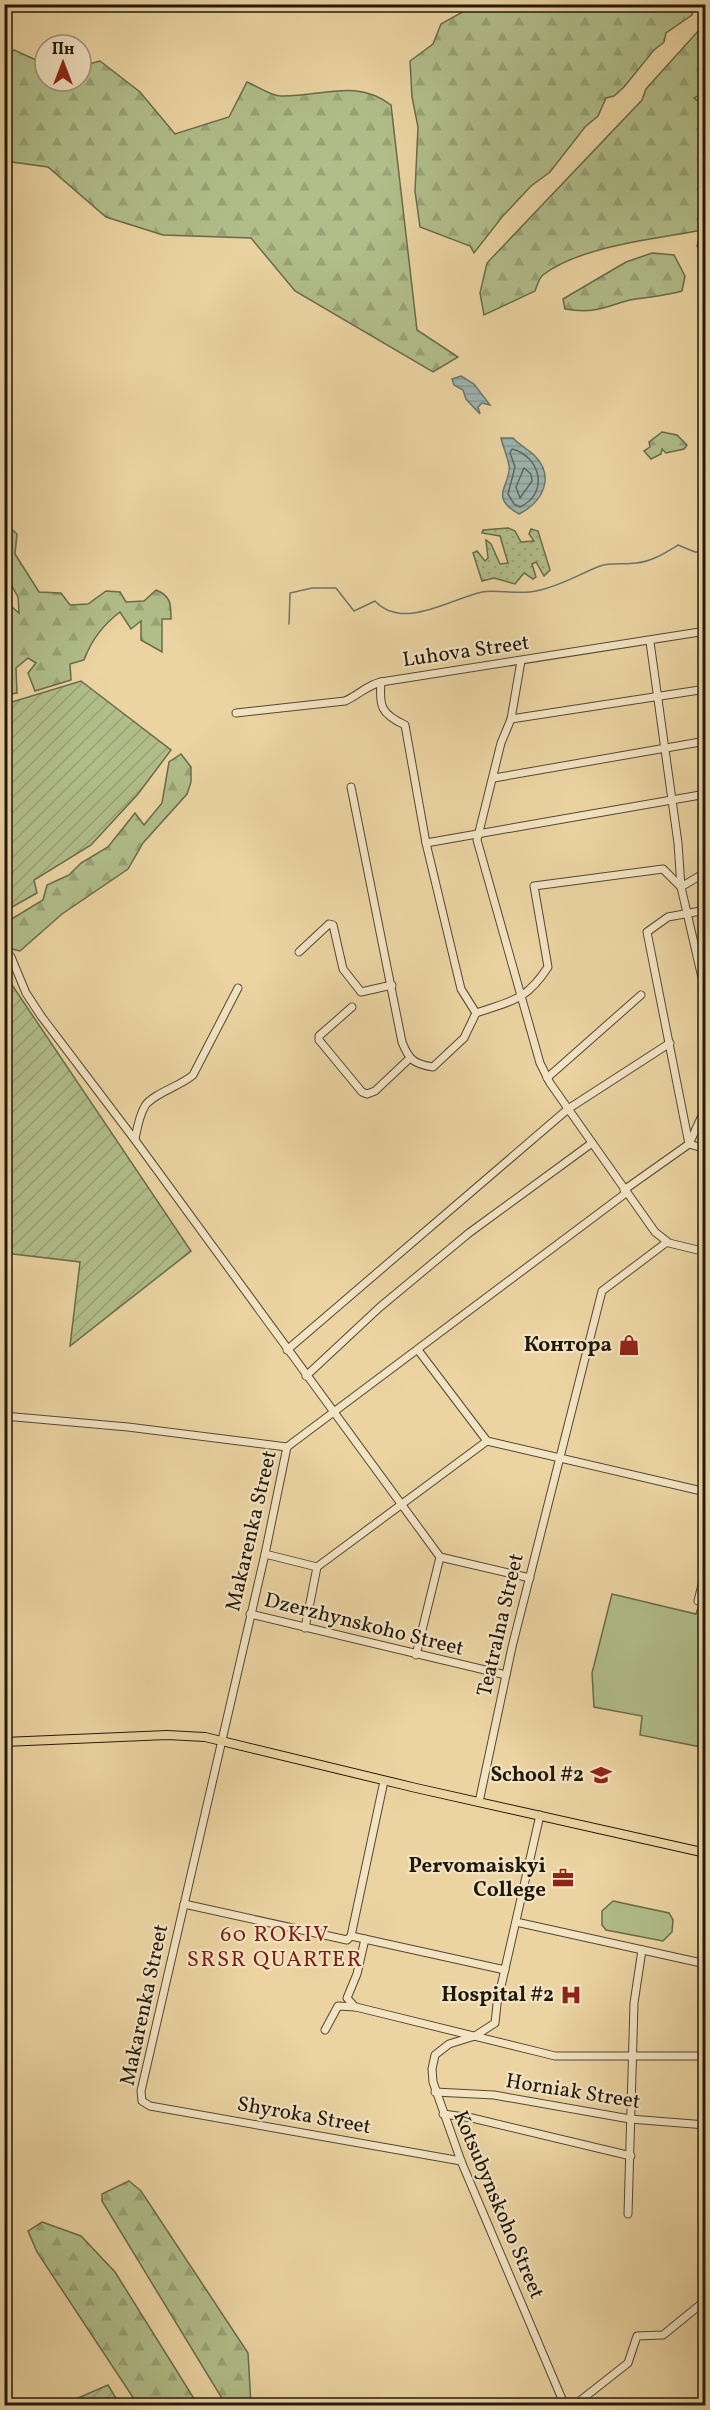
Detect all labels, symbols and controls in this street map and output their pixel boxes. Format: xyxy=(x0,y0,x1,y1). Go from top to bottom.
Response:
north arrow xyxy=(33,33,93,93)
text: Пн xyxy=(52,39,74,61)
street label: Luhova Street xyxy=(401,629,531,675)
place label: Контора xyxy=(524,1331,612,1360)
shop icon: Контора xyxy=(617,1333,641,1357)
street label: Makarenka Street xyxy=(219,1448,285,1614)
street label: Teatralna Street xyxy=(470,1551,532,1699)
street label: Dzerzhynskoho Street xyxy=(261,1586,467,1664)
place label: School #2 xyxy=(490,1761,584,1790)
school or university icon: School #2 xyxy=(589,1763,613,1787)
place label: Pervomaiskyi College xyxy=(409,1852,546,1905)
office icon: Pervomaiskyi College xyxy=(551,1866,575,1890)
district label: 60 ROKIV SRSR QUARTER xyxy=(187,1920,363,1976)
street label: Makarenka Street xyxy=(114,1922,176,2088)
place label: Hospital #2 xyxy=(441,1981,554,2010)
hospital icon: Hospital #2 xyxy=(559,1983,583,2007)
street label: Horniak Street xyxy=(504,2067,642,2117)
street label: Shyroka Street xyxy=(235,2090,373,2142)
street label: Kotsubynskoho Street xyxy=(445,2106,551,2304)

